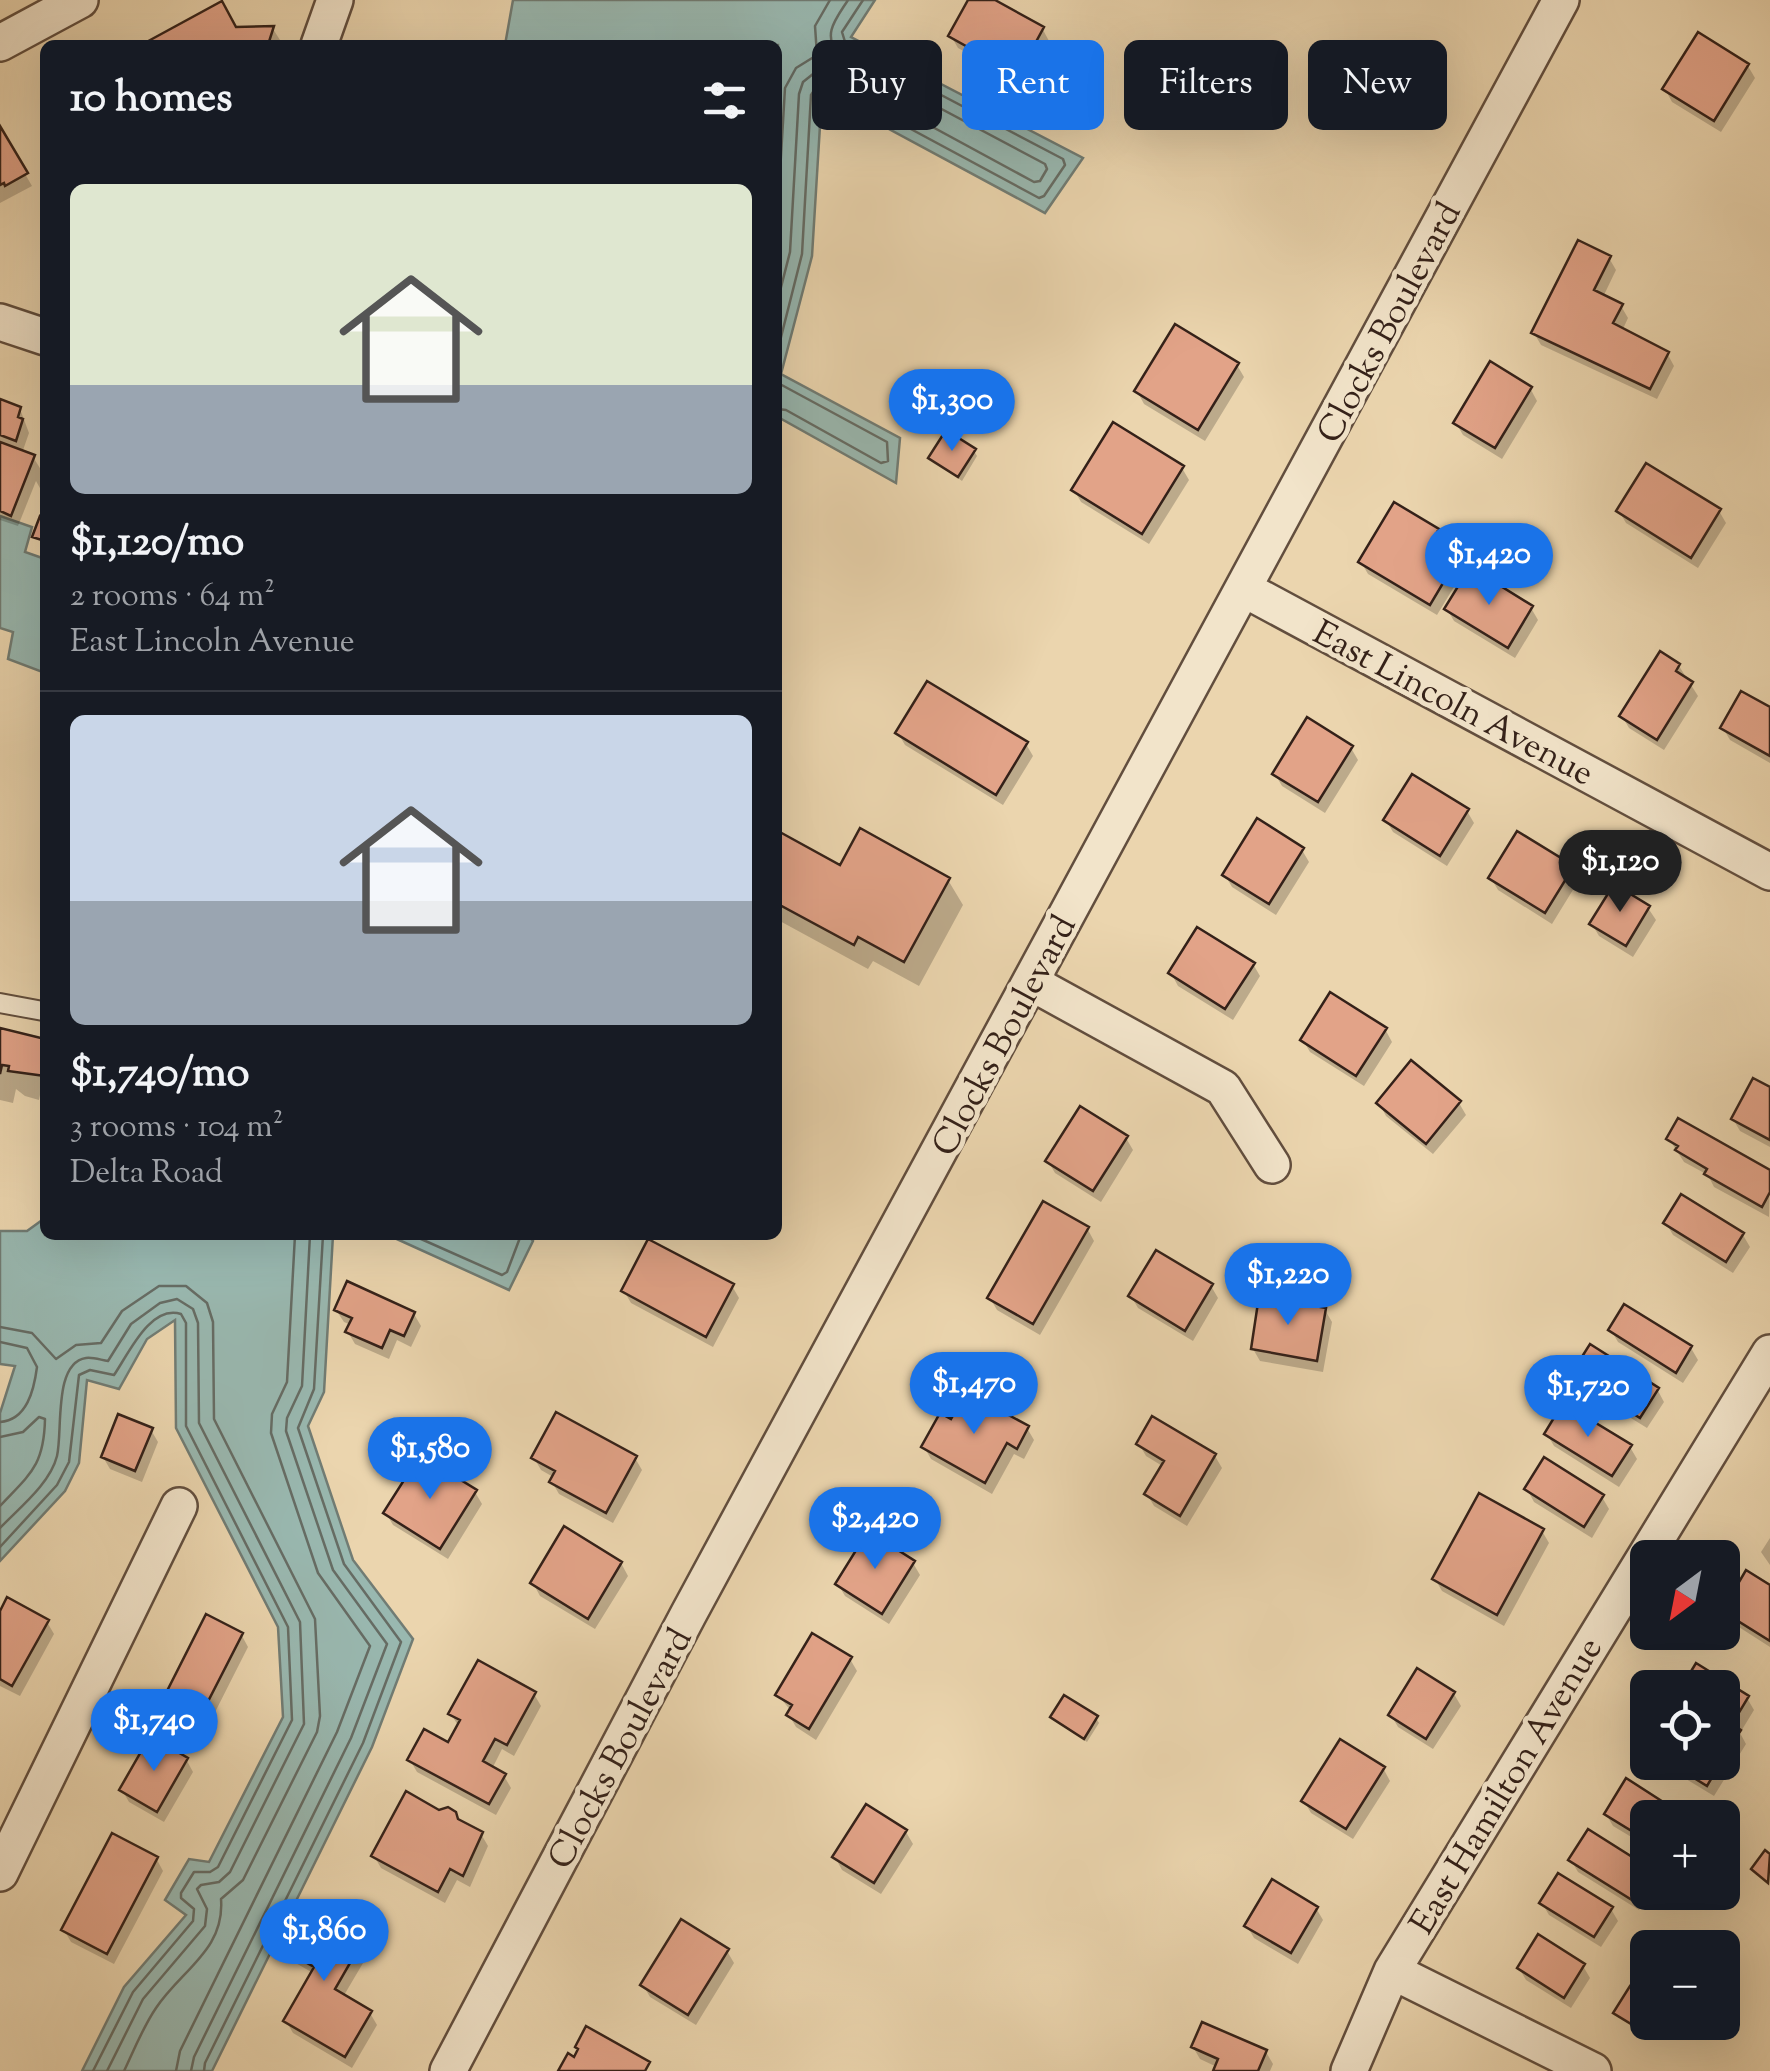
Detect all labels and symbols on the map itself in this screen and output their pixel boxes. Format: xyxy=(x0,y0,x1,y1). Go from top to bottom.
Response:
street label: Clocks Boulevard xyxy=(1306,194,1476,453)
pin: $1,300 xyxy=(871,369,1033,454)
pin: $1,420 xyxy=(1408,523,1570,608)
street label: East Lincoln Avenue xyxy=(1303,609,1602,801)
pin: $1,120 xyxy=(1539,830,1701,915)
street label: Clocks Boulevard xyxy=(921,907,1091,1166)
pin: $1,220 xyxy=(1207,1243,1369,1328)
pin: $1,470 xyxy=(893,1352,1055,1437)
pin: $1,720 xyxy=(1507,1355,1669,1440)
pin: $1,580 xyxy=(349,1417,511,1502)
pin: $2,420 xyxy=(794,1487,956,1572)
north arrow xyxy=(1630,1540,1740,1650)
street label: Clocks Boulevard xyxy=(537,1620,707,1879)
street label: East Hamilton Avenue xyxy=(1399,1628,1617,1945)
pin: $1,740 xyxy=(73,1689,235,1774)
pin: $1,860 xyxy=(243,1899,405,1984)

